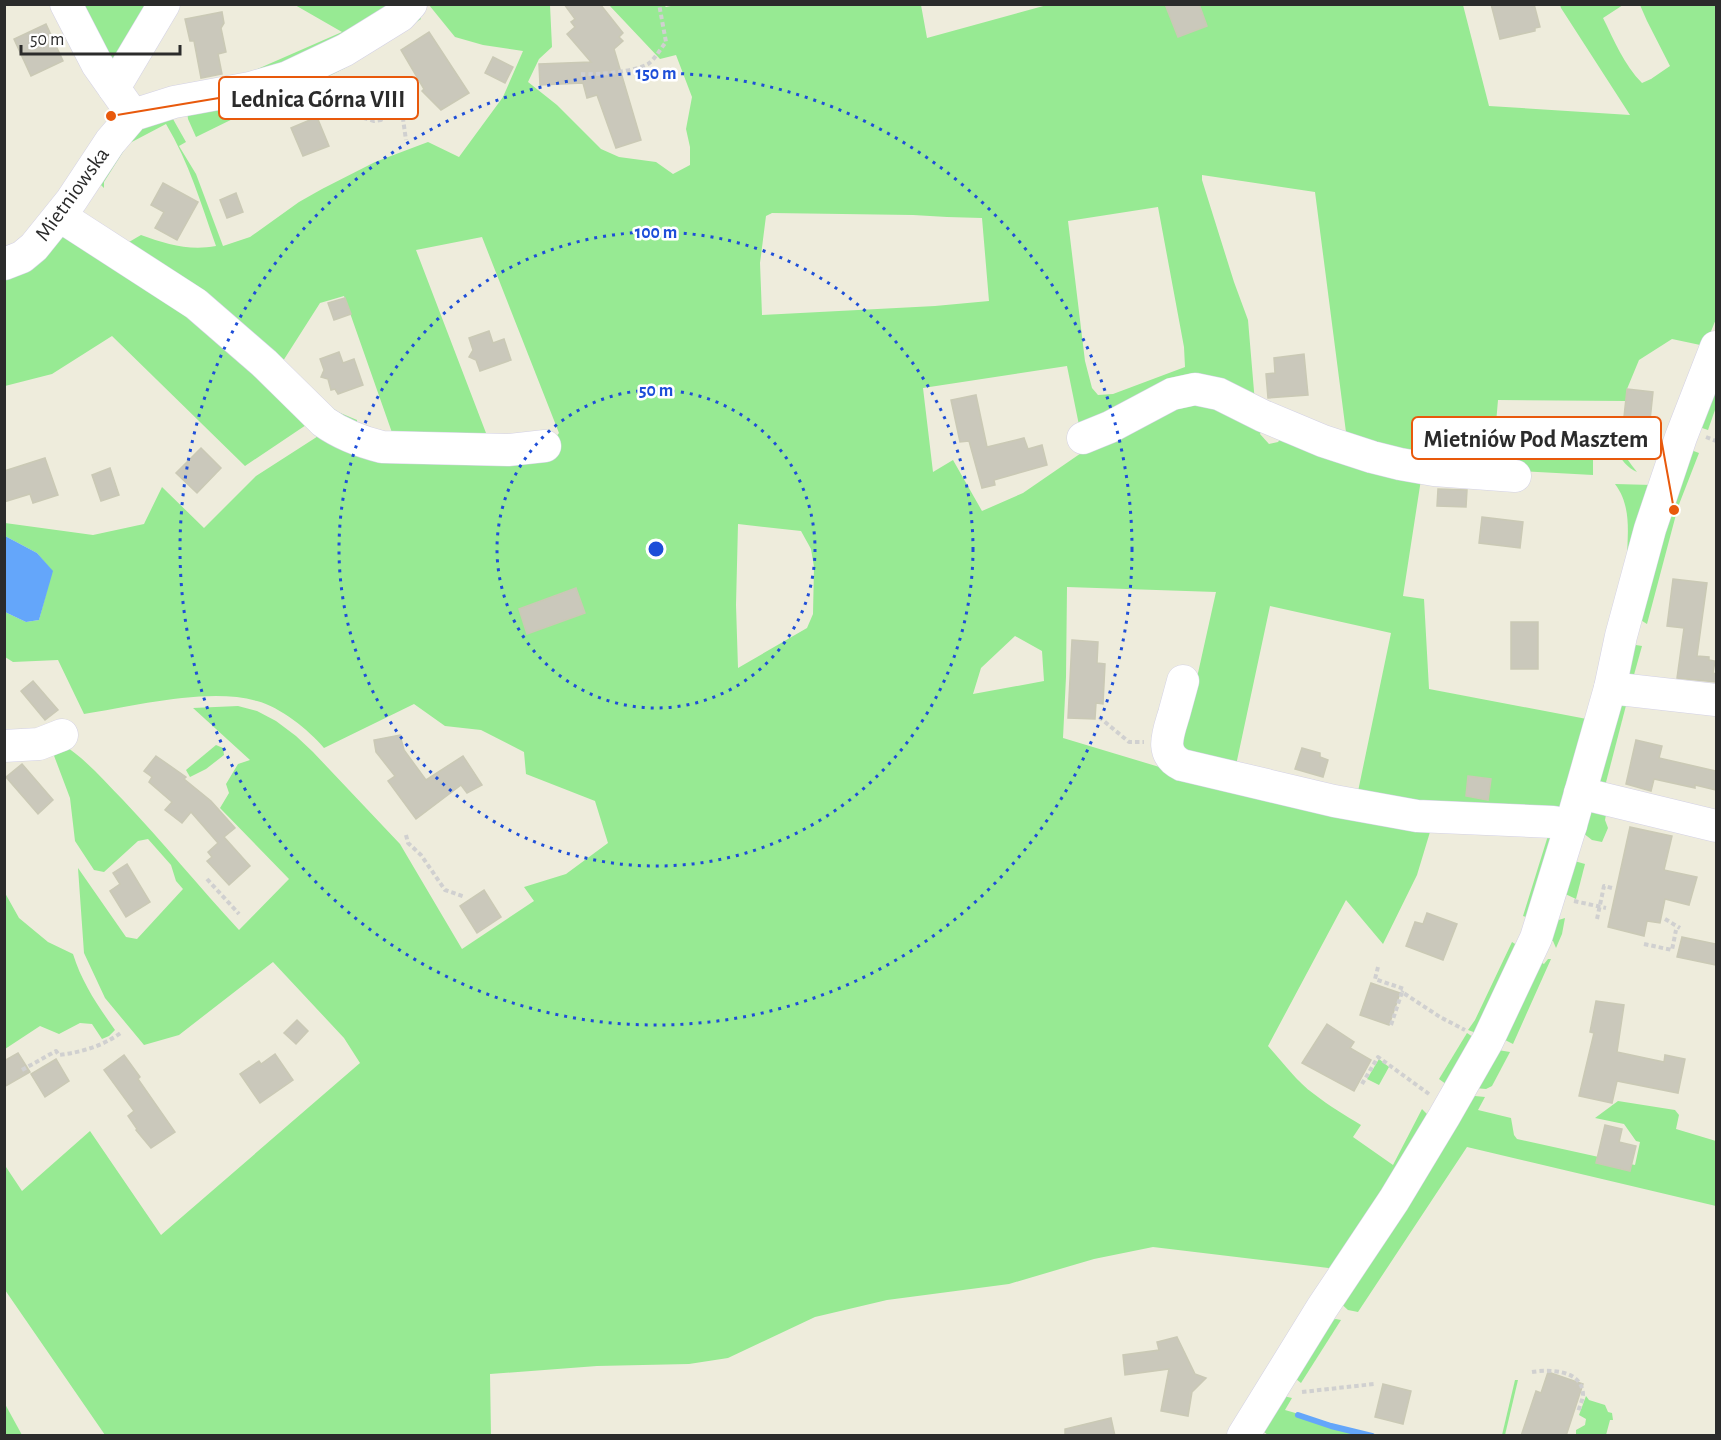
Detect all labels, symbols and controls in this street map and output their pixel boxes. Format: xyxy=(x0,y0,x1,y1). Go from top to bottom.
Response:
scale bar xyxy=(21,18,180,56)
text: 50 m xyxy=(30,31,64,49)
text: 150 m xyxy=(636,65,676,83)
callout: Lednica Górna VIII xyxy=(219,77,418,119)
text: Lednica Górna VIII xyxy=(231,88,405,112)
street label: Mietniowska xyxy=(31,143,113,245)
text: 100 m xyxy=(635,224,677,242)
text: 50 m xyxy=(639,382,673,400)
callout: Mietniów Pod Masztem xyxy=(1412,417,1661,459)
text: Mietniów Pod Masztem xyxy=(1424,428,1648,452)
centre of rings xyxy=(646,539,666,559)

